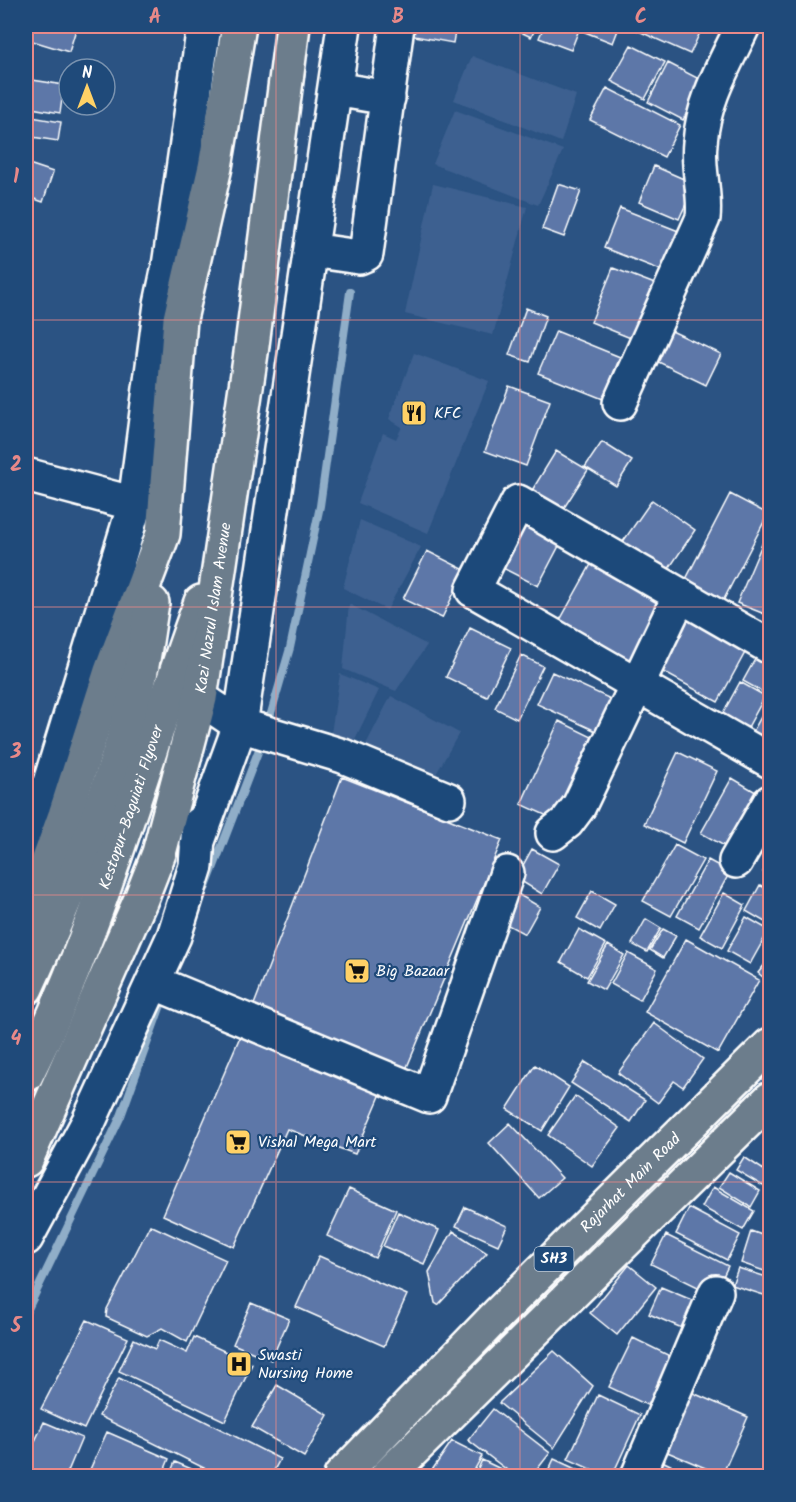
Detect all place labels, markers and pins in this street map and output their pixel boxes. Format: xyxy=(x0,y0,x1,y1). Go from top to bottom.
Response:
restaurant icon: KFC xyxy=(399,398,429,428)
place label: KFC xyxy=(434,401,461,426)
supermarket icon: Big Bazaar xyxy=(342,956,372,986)
place label: Big Bazaar xyxy=(376,959,451,984)
supermarket icon: Vishal Mega Mart xyxy=(223,1127,253,1157)
place label: Vishal Mega Mart xyxy=(258,1130,377,1155)
place label: Swasti Nursing Home xyxy=(258,1343,353,1386)
hospital icon: Swasti Nursing Home xyxy=(224,1349,254,1379)

